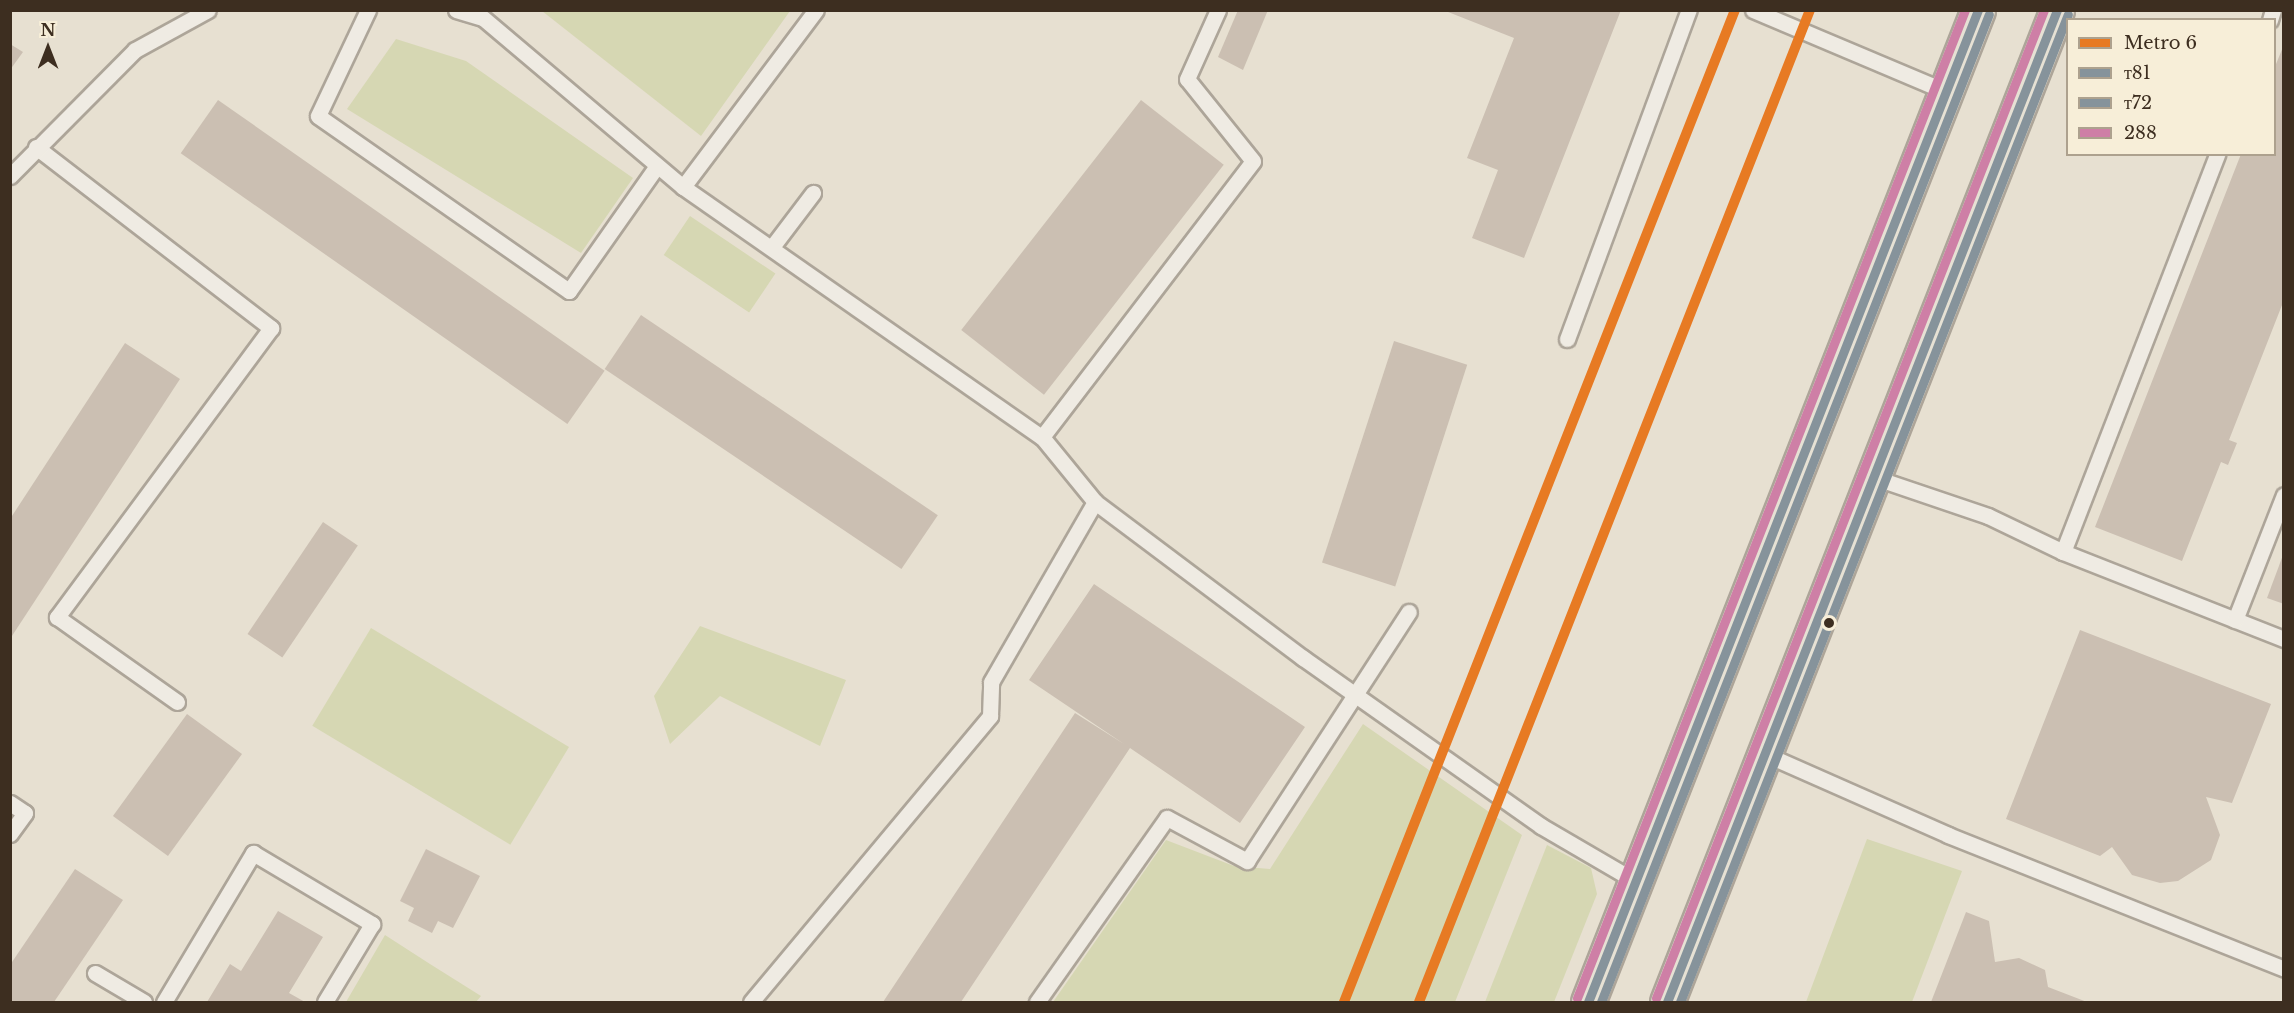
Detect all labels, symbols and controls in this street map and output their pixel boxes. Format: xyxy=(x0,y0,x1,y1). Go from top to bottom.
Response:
north arrow xyxy=(18,18,78,78)
legend xyxy=(2066,18,2276,156)
text: N xyxy=(40,20,56,40)
text: Metro 6 xyxy=(2124,32,2197,54)
text: т81 xyxy=(2124,62,2151,84)
text: т72 xyxy=(2124,92,2152,114)
text: 288 xyxy=(2124,122,2157,144)
unlabelled marker xyxy=(1823,617,1835,629)

